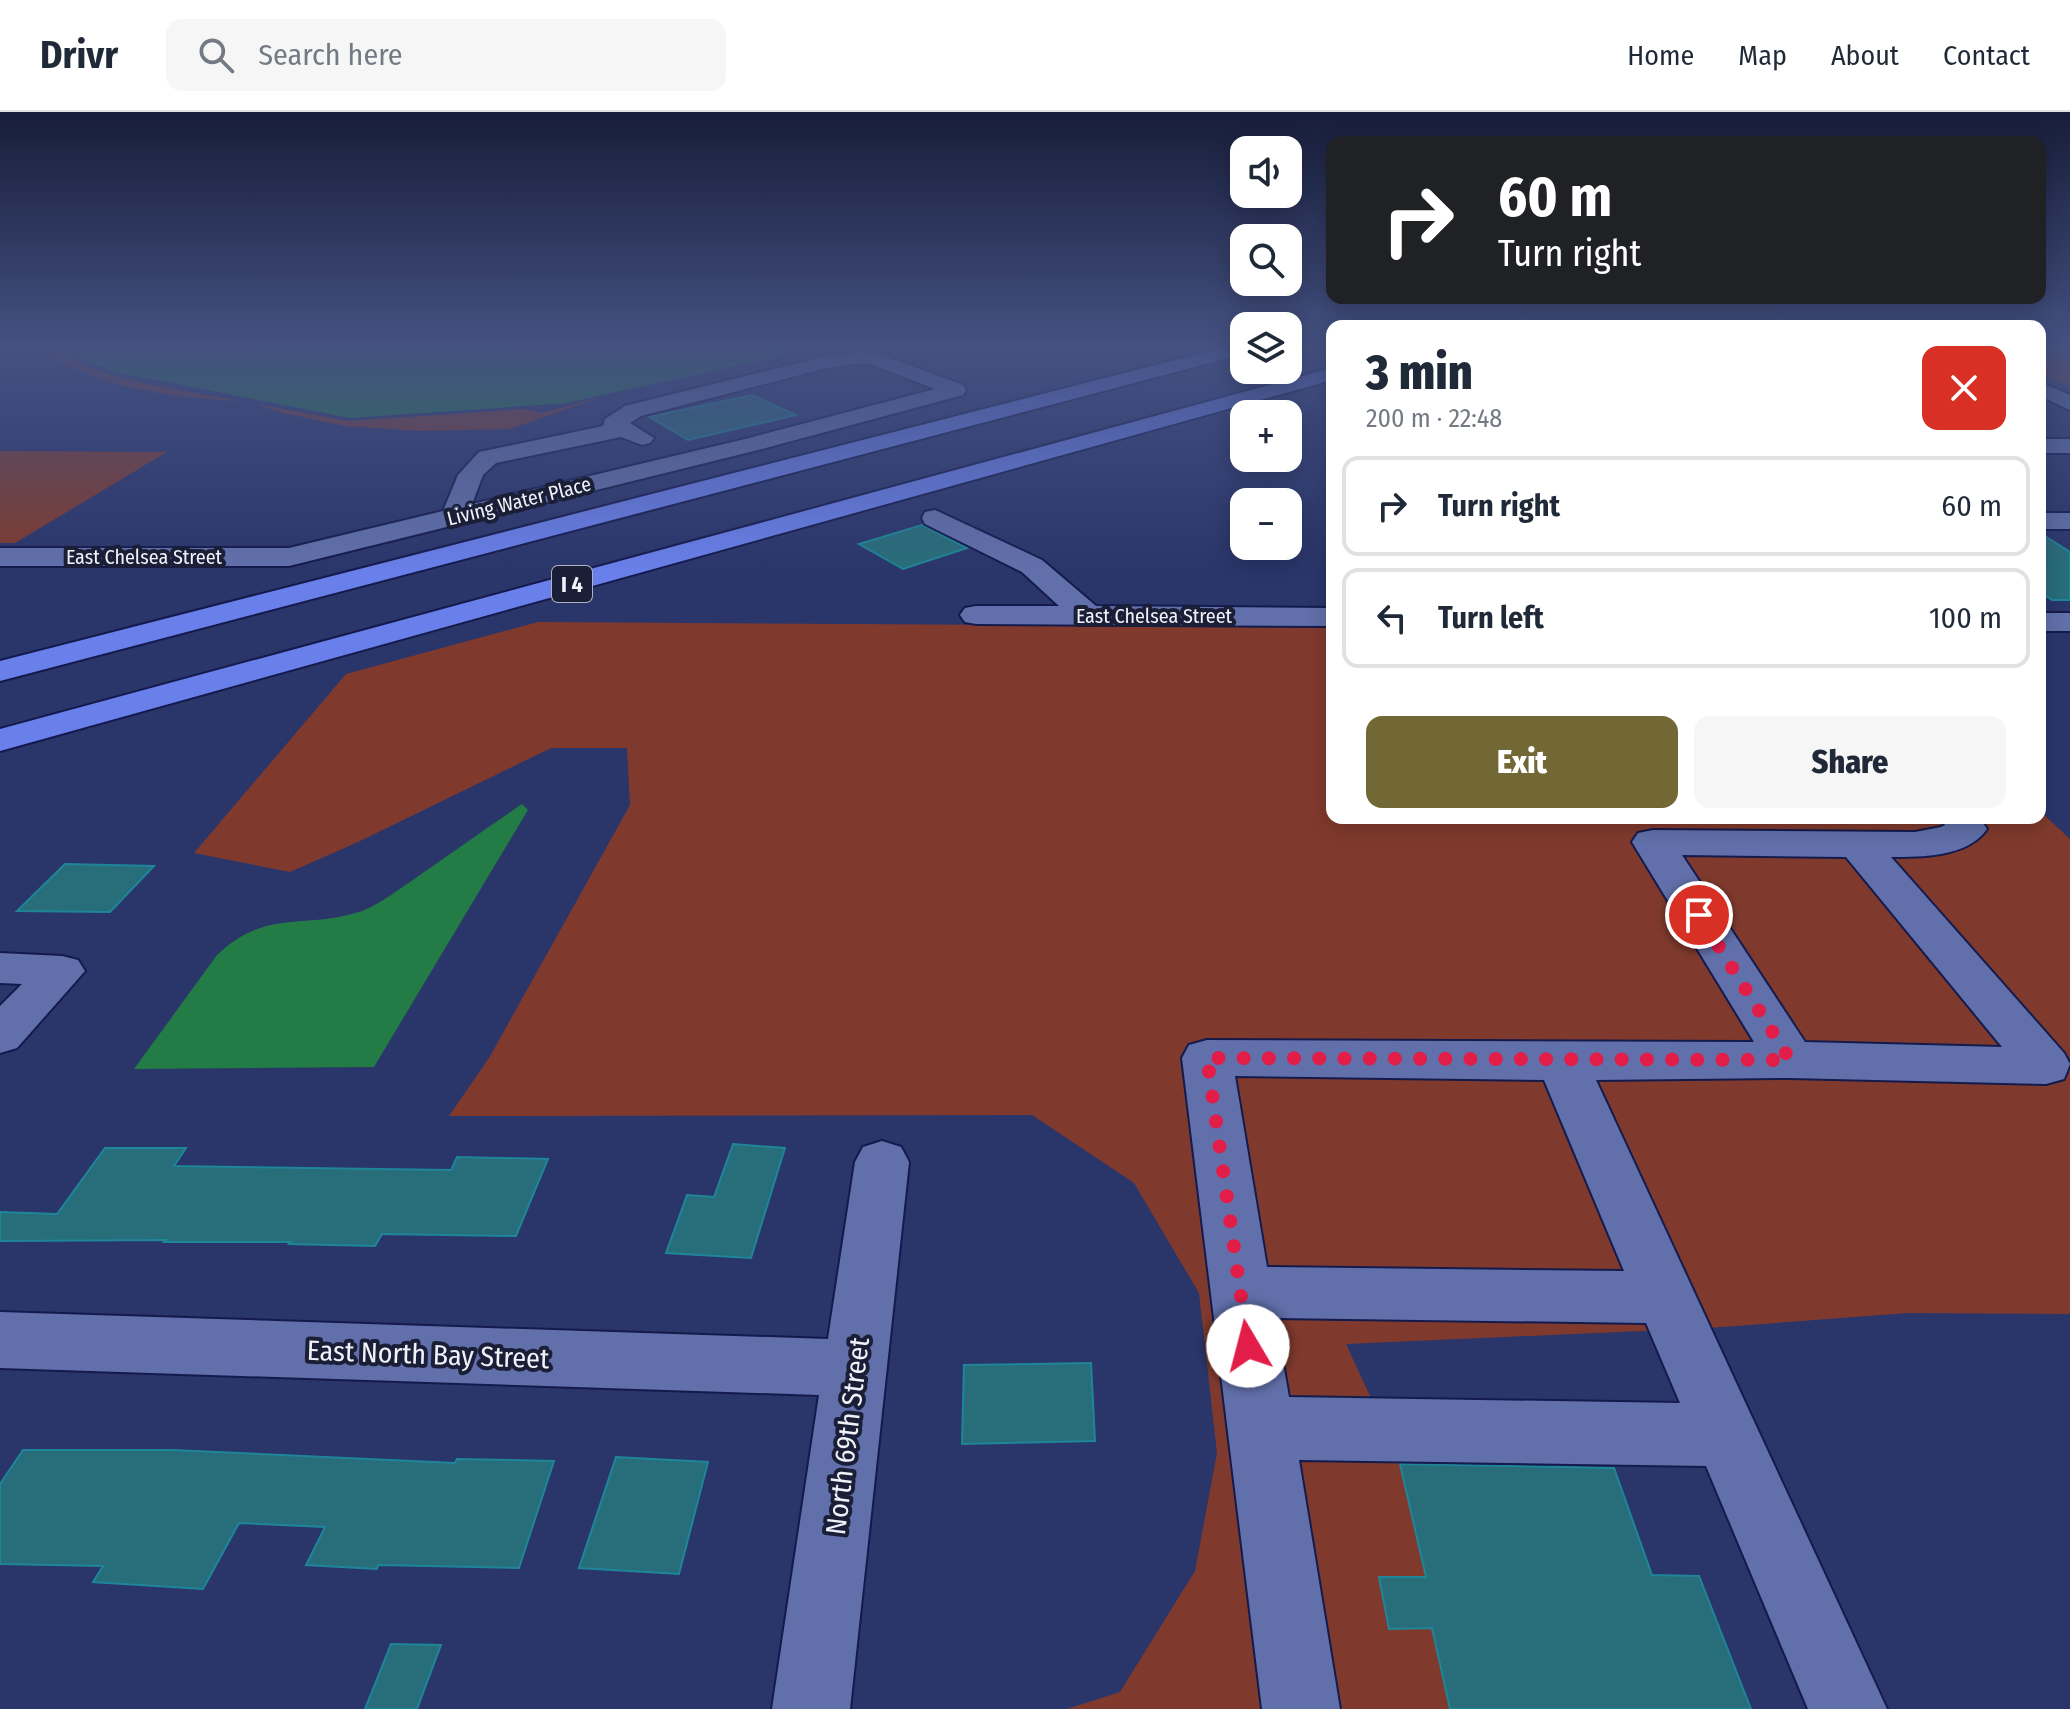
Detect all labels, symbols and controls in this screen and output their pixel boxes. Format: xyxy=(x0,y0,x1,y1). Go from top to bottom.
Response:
search box xyxy=(166,19,726,91)
text: Drivr xyxy=(40,32,118,78)
icon: search xyxy=(194,33,238,77)
text: Search here xyxy=(258,37,403,73)
text: Home xyxy=(1627,39,1694,72)
text: Map xyxy=(1738,39,1787,72)
text: About xyxy=(1831,39,1899,72)
text: Contact xyxy=(1943,39,2030,72)
map controls xyxy=(1230,136,1302,560)
button: sound xyxy=(1230,136,1302,208)
text: 60 m xyxy=(1498,164,1612,231)
icon: right xyxy=(1366,168,1470,272)
button: search xyxy=(1230,224,1302,296)
text: Turn right xyxy=(1498,232,1641,276)
button: layers xyxy=(1230,312,1302,384)
text: 3 min xyxy=(1366,344,1473,402)
button: close xyxy=(1922,346,2006,430)
button: + xyxy=(1230,400,1302,472)
text: 200 m · 22:48 xyxy=(1366,403,1502,434)
street label: Living Water Place xyxy=(444,471,594,531)
icon: right xyxy=(1370,484,1414,528)
button: − xyxy=(1230,488,1302,560)
text: Turn right xyxy=(1438,488,1560,524)
text: 60 m xyxy=(1941,488,2002,524)
street label: East Chelsea Street xyxy=(66,545,223,569)
road number: I 4 xyxy=(552,566,592,602)
icon: left xyxy=(1370,596,1414,640)
text: Turn left xyxy=(1438,600,1544,636)
text: 100 m xyxy=(1929,600,2002,636)
street label: East Chelsea Street xyxy=(1076,604,1233,628)
button: Exit xyxy=(1366,716,1678,808)
button: Share xyxy=(1694,716,2006,808)
pin xyxy=(1665,881,1733,949)
icon: arrive xyxy=(1677,893,1721,937)
position arrow xyxy=(1206,1304,1290,1388)
street label: East North Bay Street xyxy=(306,1334,551,1375)
street label: North 69th Street xyxy=(819,1335,876,1537)

